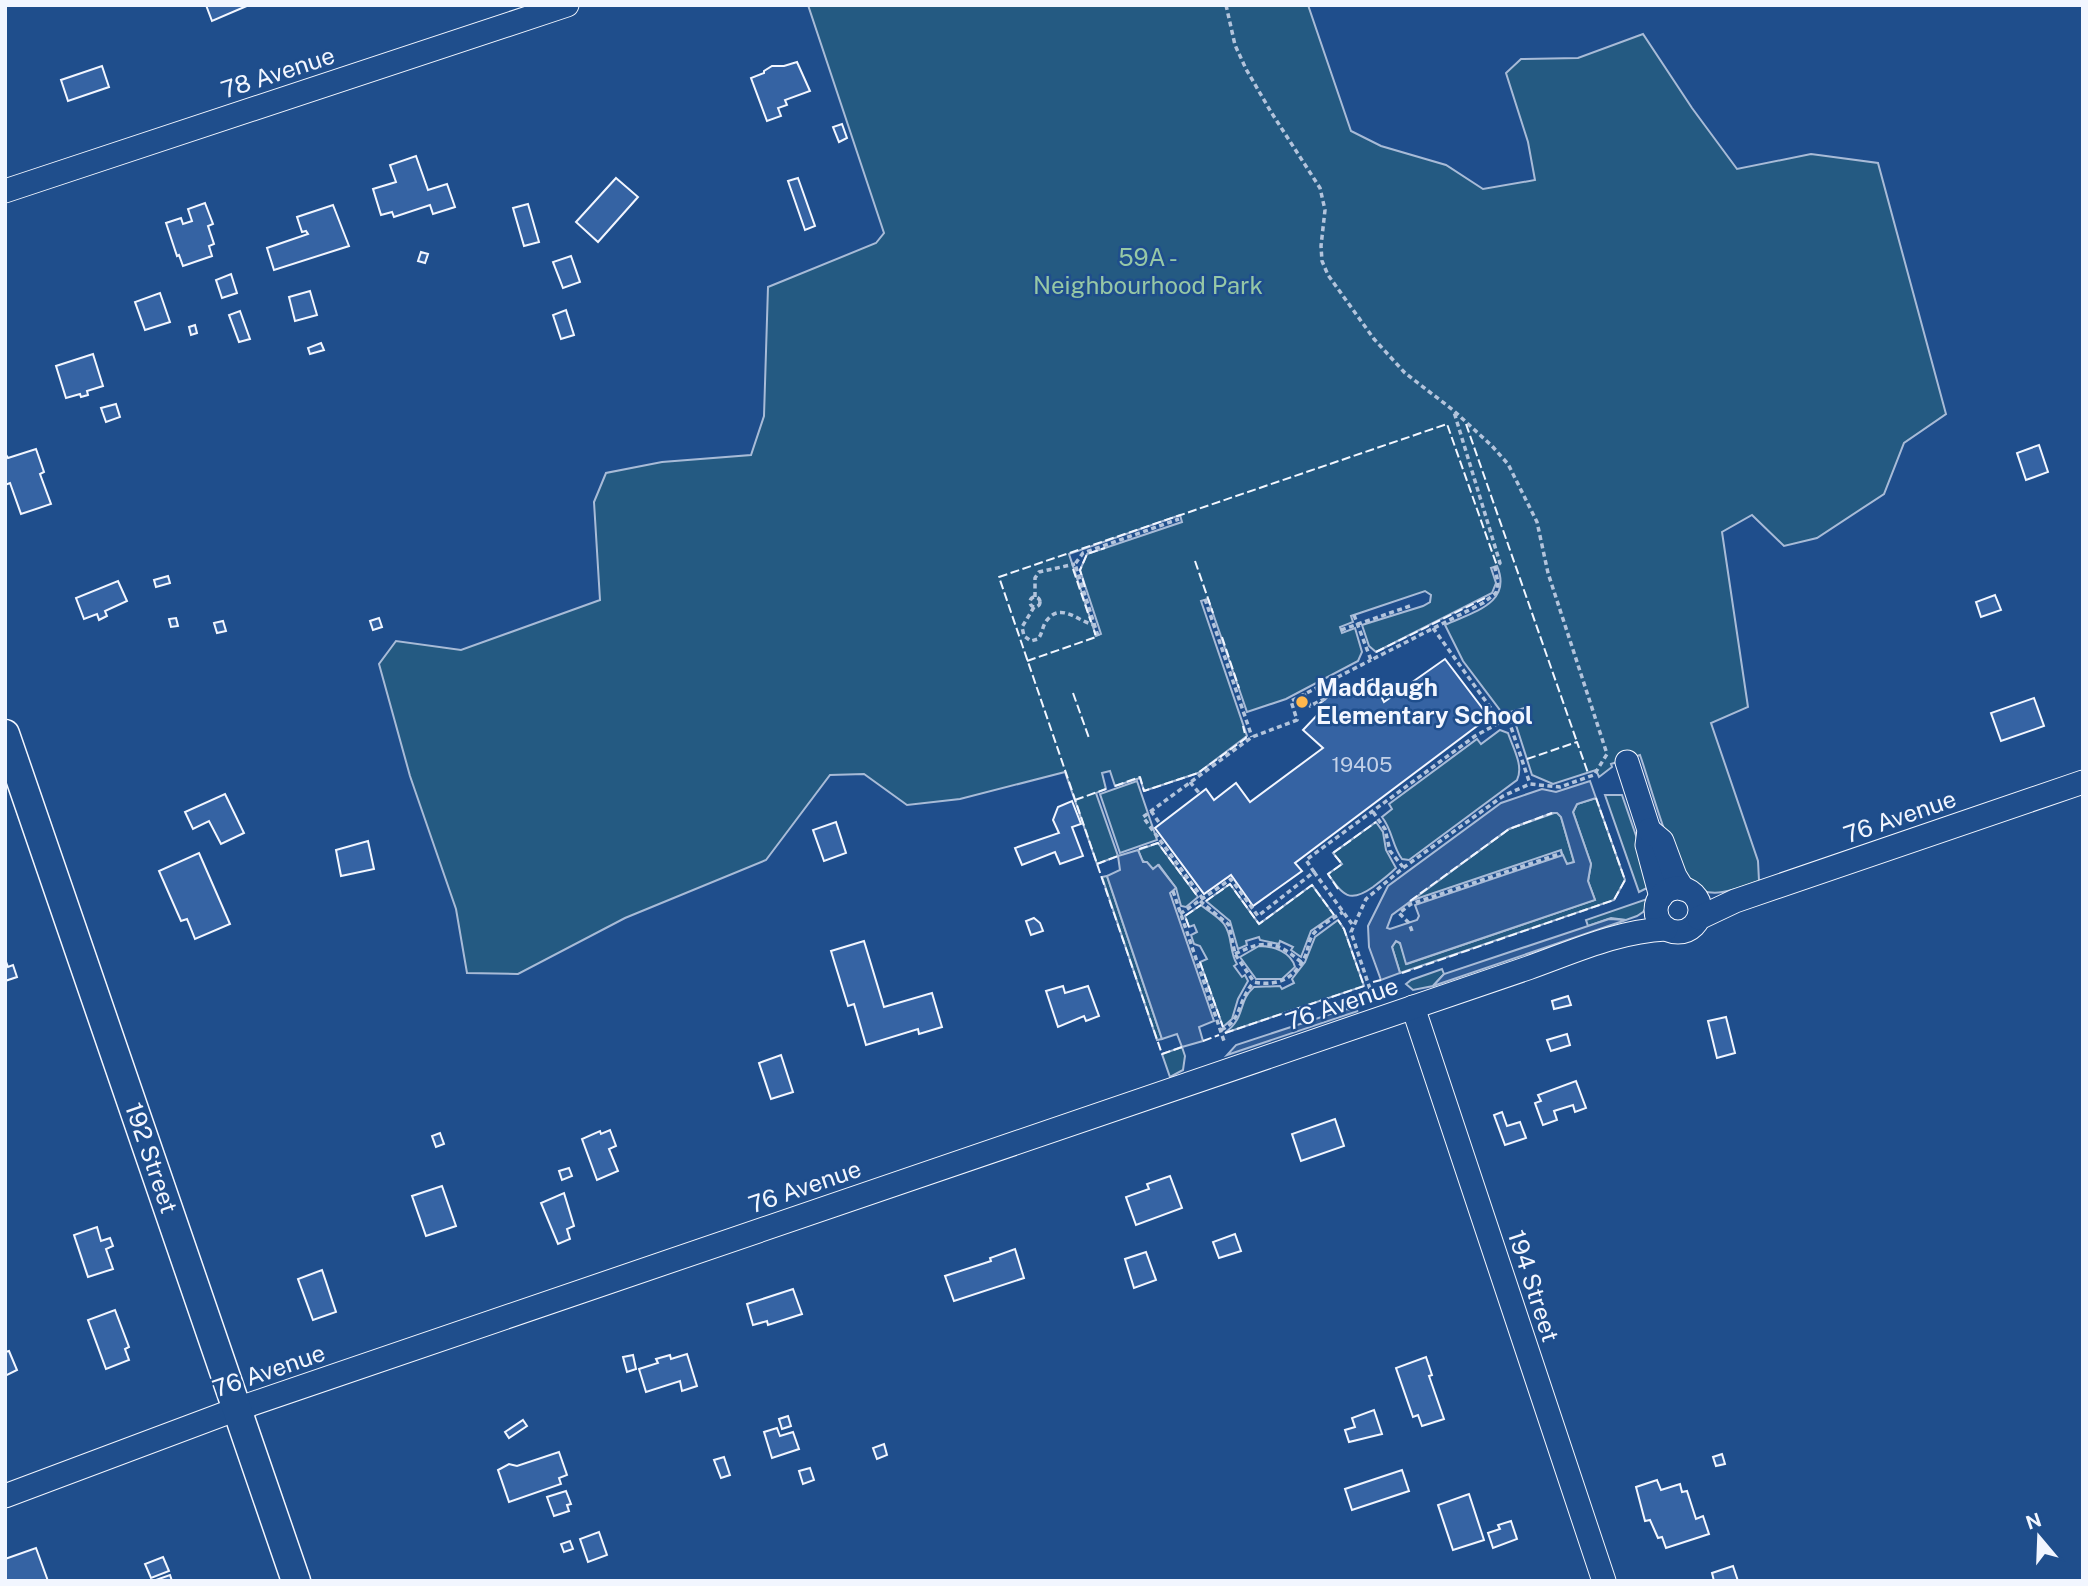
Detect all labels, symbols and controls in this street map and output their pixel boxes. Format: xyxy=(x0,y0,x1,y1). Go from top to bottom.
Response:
street label: 78 Avenue xyxy=(217,41,338,104)
park label: 59A - Neighbourhood Park xyxy=(1033,243,1263,299)
place label: Maddaugh Elementary School xyxy=(1316,673,1533,729)
marker: Maddaugh Elementary School xyxy=(1294,694,1310,710)
house number: 19405 xyxy=(1331,752,1393,777)
street label: 76 Avenue xyxy=(1840,784,1960,848)
street label: 76 Avenue xyxy=(1282,971,1402,1035)
street label: 192 Street xyxy=(120,1099,184,1217)
street label: 76 Avenue xyxy=(745,1154,865,1218)
street label: 194 Street xyxy=(1503,1226,1565,1345)
street label: 76 Avenue xyxy=(209,1338,329,1402)
north arrow xyxy=(2004,1502,2074,1572)
text: N xyxy=(2023,1508,2044,1534)

